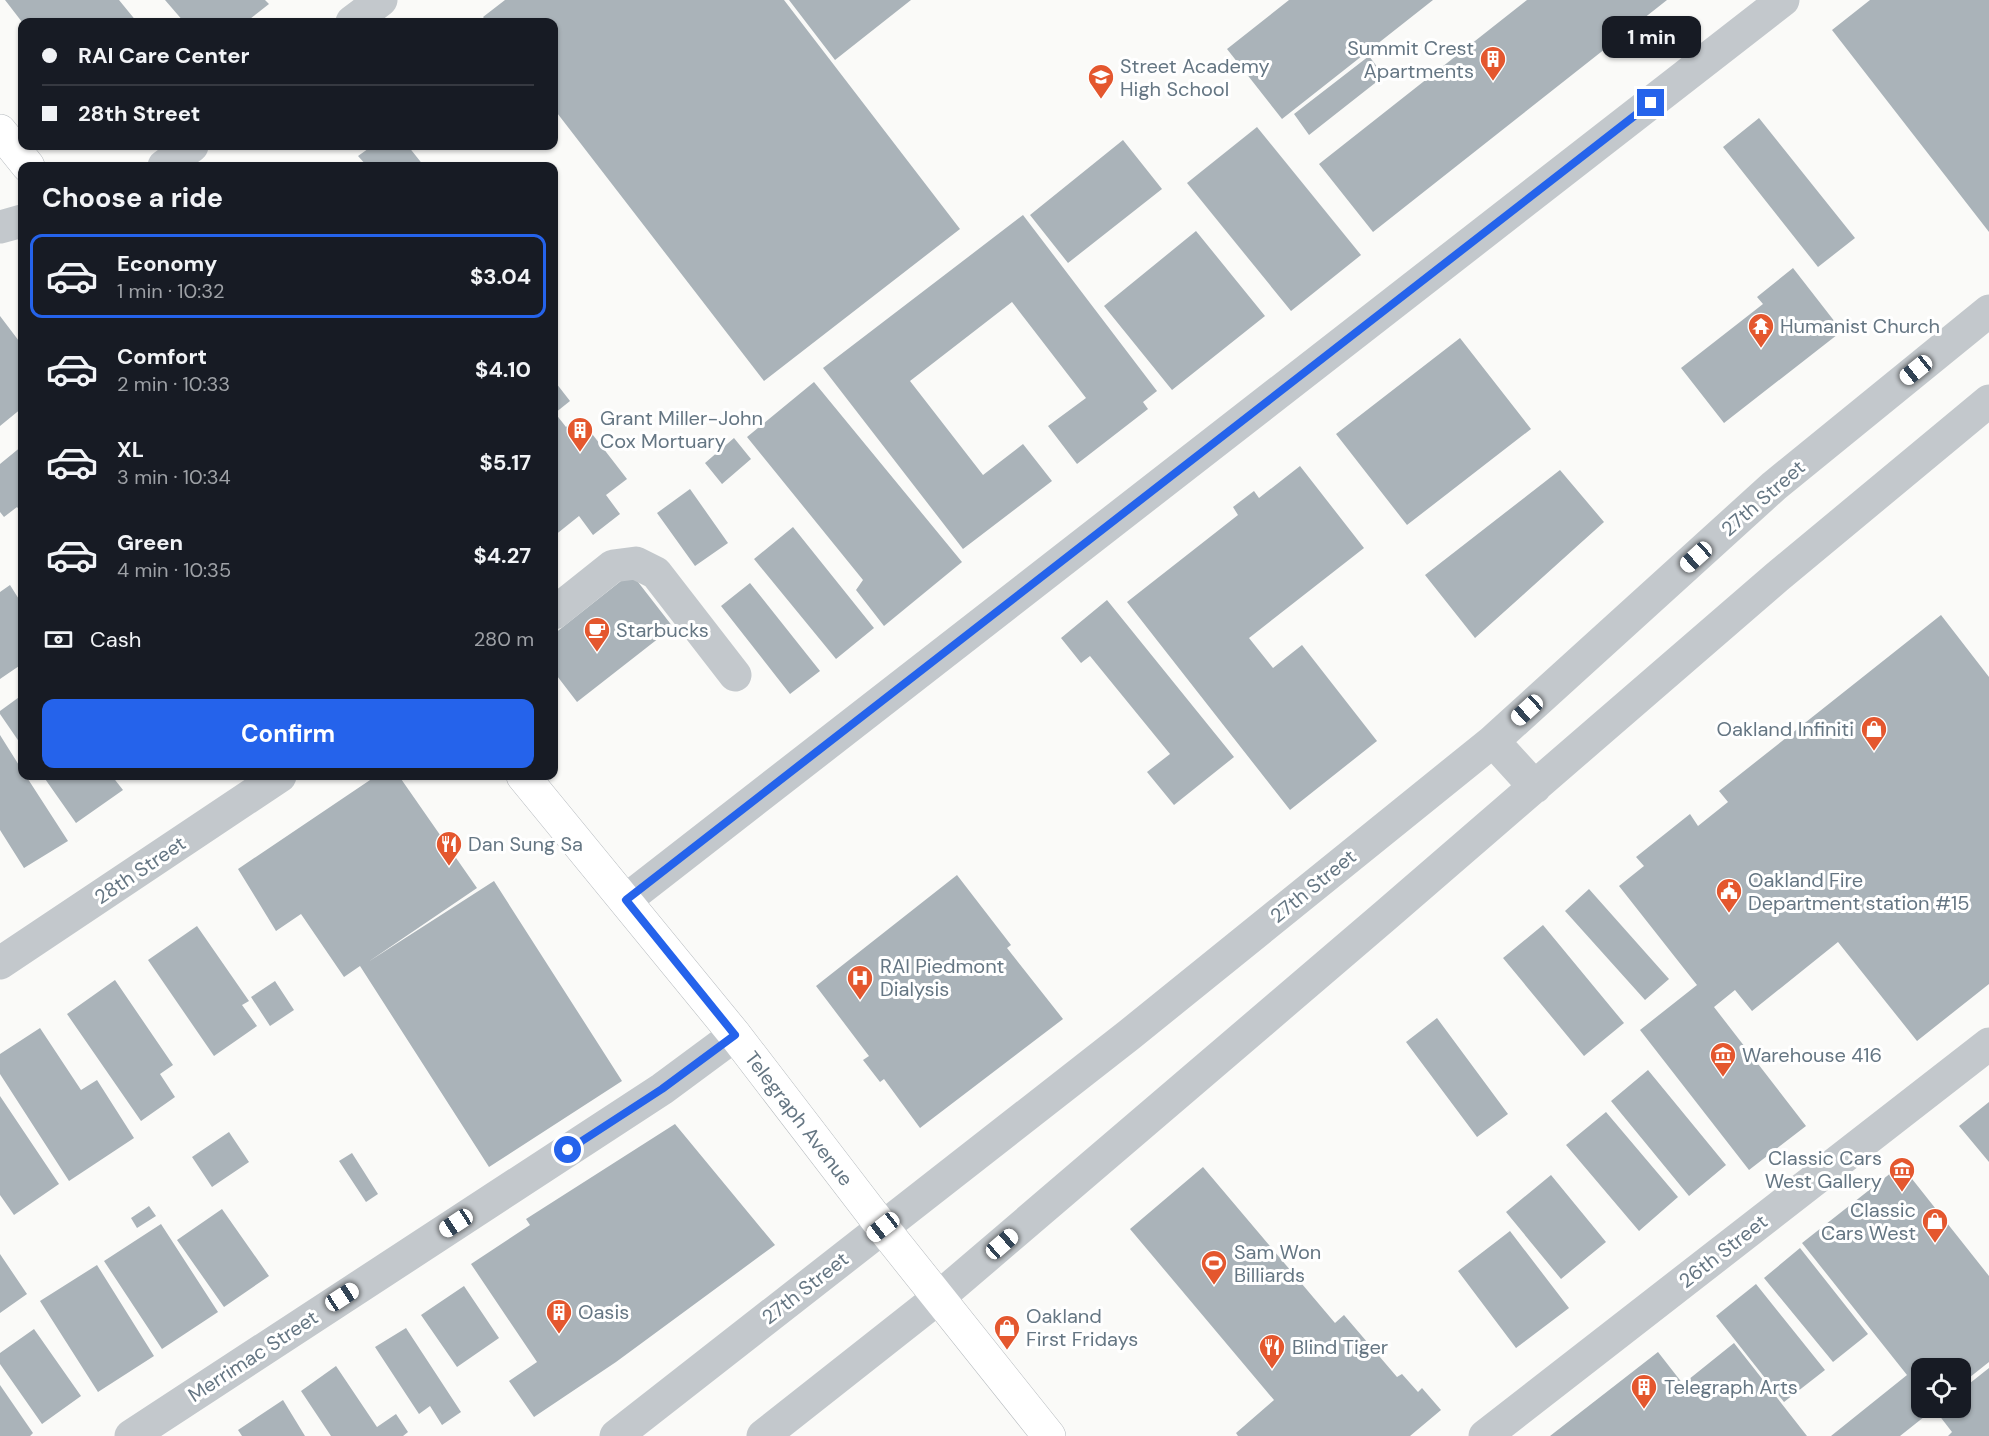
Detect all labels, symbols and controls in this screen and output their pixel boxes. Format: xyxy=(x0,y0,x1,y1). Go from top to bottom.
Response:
callout: 1 min xyxy=(1602,16,1700,58)
text: 1 min xyxy=(1627,24,1676,50)
place label: Summit Crest Apartments xyxy=(1347,35,1474,84)
text: RAI Care Center xyxy=(78,41,250,70)
building icon: Summit Crest Apartments xyxy=(1478,44,1508,82)
place label: Street Academy High School xyxy=(1120,53,1270,102)
school or university icon: Street Academy High School xyxy=(1086,62,1116,100)
route end xyxy=(1637,89,1664,116)
text: 28th Street xyxy=(78,99,200,128)
text: Choose a ride xyxy=(42,180,223,215)
icon: car xyxy=(45,249,99,303)
text: Economy xyxy=(117,249,217,278)
text: $3.04 xyxy=(470,262,531,291)
text: 1 min · 10:32 xyxy=(117,278,225,304)
temple icon: Humanist Church xyxy=(1746,311,1776,349)
place label: Humanist Church xyxy=(1780,313,1940,339)
icon: car xyxy=(45,342,99,396)
text: Comfort xyxy=(117,342,207,371)
car xyxy=(1896,352,1936,388)
text: $4.10 xyxy=(475,355,531,384)
text: 2 min · 10:33 xyxy=(117,371,230,397)
place label: Grant Miller-John Cox Mortuary xyxy=(600,405,763,454)
building icon: Grant Miller-John Cox Mortuary xyxy=(565,415,595,453)
icon: car xyxy=(45,435,99,489)
text: XL xyxy=(117,435,144,464)
text: $5.17 xyxy=(479,448,531,477)
street label: 27th Street xyxy=(1716,454,1811,542)
text: 3 min · 10:34 xyxy=(117,464,231,490)
icon: car xyxy=(45,528,99,582)
text: Green xyxy=(117,528,183,557)
car xyxy=(1677,538,1715,576)
text: $4.27 xyxy=(474,541,531,570)
text: 4 min · 10:35 xyxy=(117,557,231,583)
cafe icon: Starbucks xyxy=(582,615,612,653)
place label: Starbucks xyxy=(616,617,709,643)
icon: cash xyxy=(42,623,75,656)
text: Cash xyxy=(90,625,141,654)
text: 280 m xyxy=(474,626,534,652)
car xyxy=(1508,691,1546,729)
button: Confirm xyxy=(42,699,534,768)
shop icon: Oakland Infiniti xyxy=(1859,714,1889,752)
place label: Oakland Infiniti xyxy=(1717,716,1854,742)
restaurant icon: Dan Sung Sa xyxy=(434,829,464,867)
street label: 28th Street xyxy=(89,830,191,910)
place label: Dan Sung Sa xyxy=(468,831,583,857)
street label: 27th Street xyxy=(1265,843,1361,929)
place label: Oakland Fire Department station #15 xyxy=(1748,867,1969,916)
public building icon: Oakland Fire Department station #15 xyxy=(1714,876,1744,914)
place label: RAI Piedmont Dialysis xyxy=(880,953,1005,1002)
hospital icon: RAI Piedmont Dialysis xyxy=(845,963,875,1001)
museum icon: Warehouse 416 xyxy=(1708,1040,1738,1078)
place label: Warehouse 416 xyxy=(1742,1042,1882,1068)
street label: Telegraph Avenue xyxy=(739,1046,859,1191)
route start xyxy=(554,1136,581,1163)
place label: Classic Cars West Gallery xyxy=(1765,1145,1882,1194)
museum icon: Classic Cars West Gallery xyxy=(1887,1155,1917,1193)
place label: Classic Cars West xyxy=(1821,1197,1916,1246)
car xyxy=(436,1206,476,1240)
shop icon: Classic Cars West xyxy=(1920,1206,1950,1244)
street label: 26th Street xyxy=(1673,1208,1773,1294)
car xyxy=(863,1209,903,1245)
car xyxy=(983,1225,1021,1263)
place label: Sam Won Billiards xyxy=(1234,1239,1321,1288)
street label: 27th Street xyxy=(756,1246,854,1330)
sports icon: Sam Won Billiards xyxy=(1199,1248,1229,1286)
car xyxy=(322,1280,362,1314)
building icon: Oasis xyxy=(544,1297,574,1335)
place label: Oasis xyxy=(578,1299,629,1325)
place label: Oakland First Fridays xyxy=(1026,1303,1138,1352)
street label: Merrimac Street xyxy=(183,1304,323,1408)
shop icon: Oakland First Fridays xyxy=(992,1313,1022,1351)
restaurant icon: Blind Tiger xyxy=(1257,1332,1287,1370)
place label: Blind Tiger xyxy=(1292,1334,1388,1360)
map controls xyxy=(1911,1358,1971,1418)
button: locate xyxy=(1911,1358,1971,1418)
building icon: Telegraph Arts xyxy=(1629,1372,1659,1410)
place label: Telegraph Arts xyxy=(1664,1374,1798,1400)

